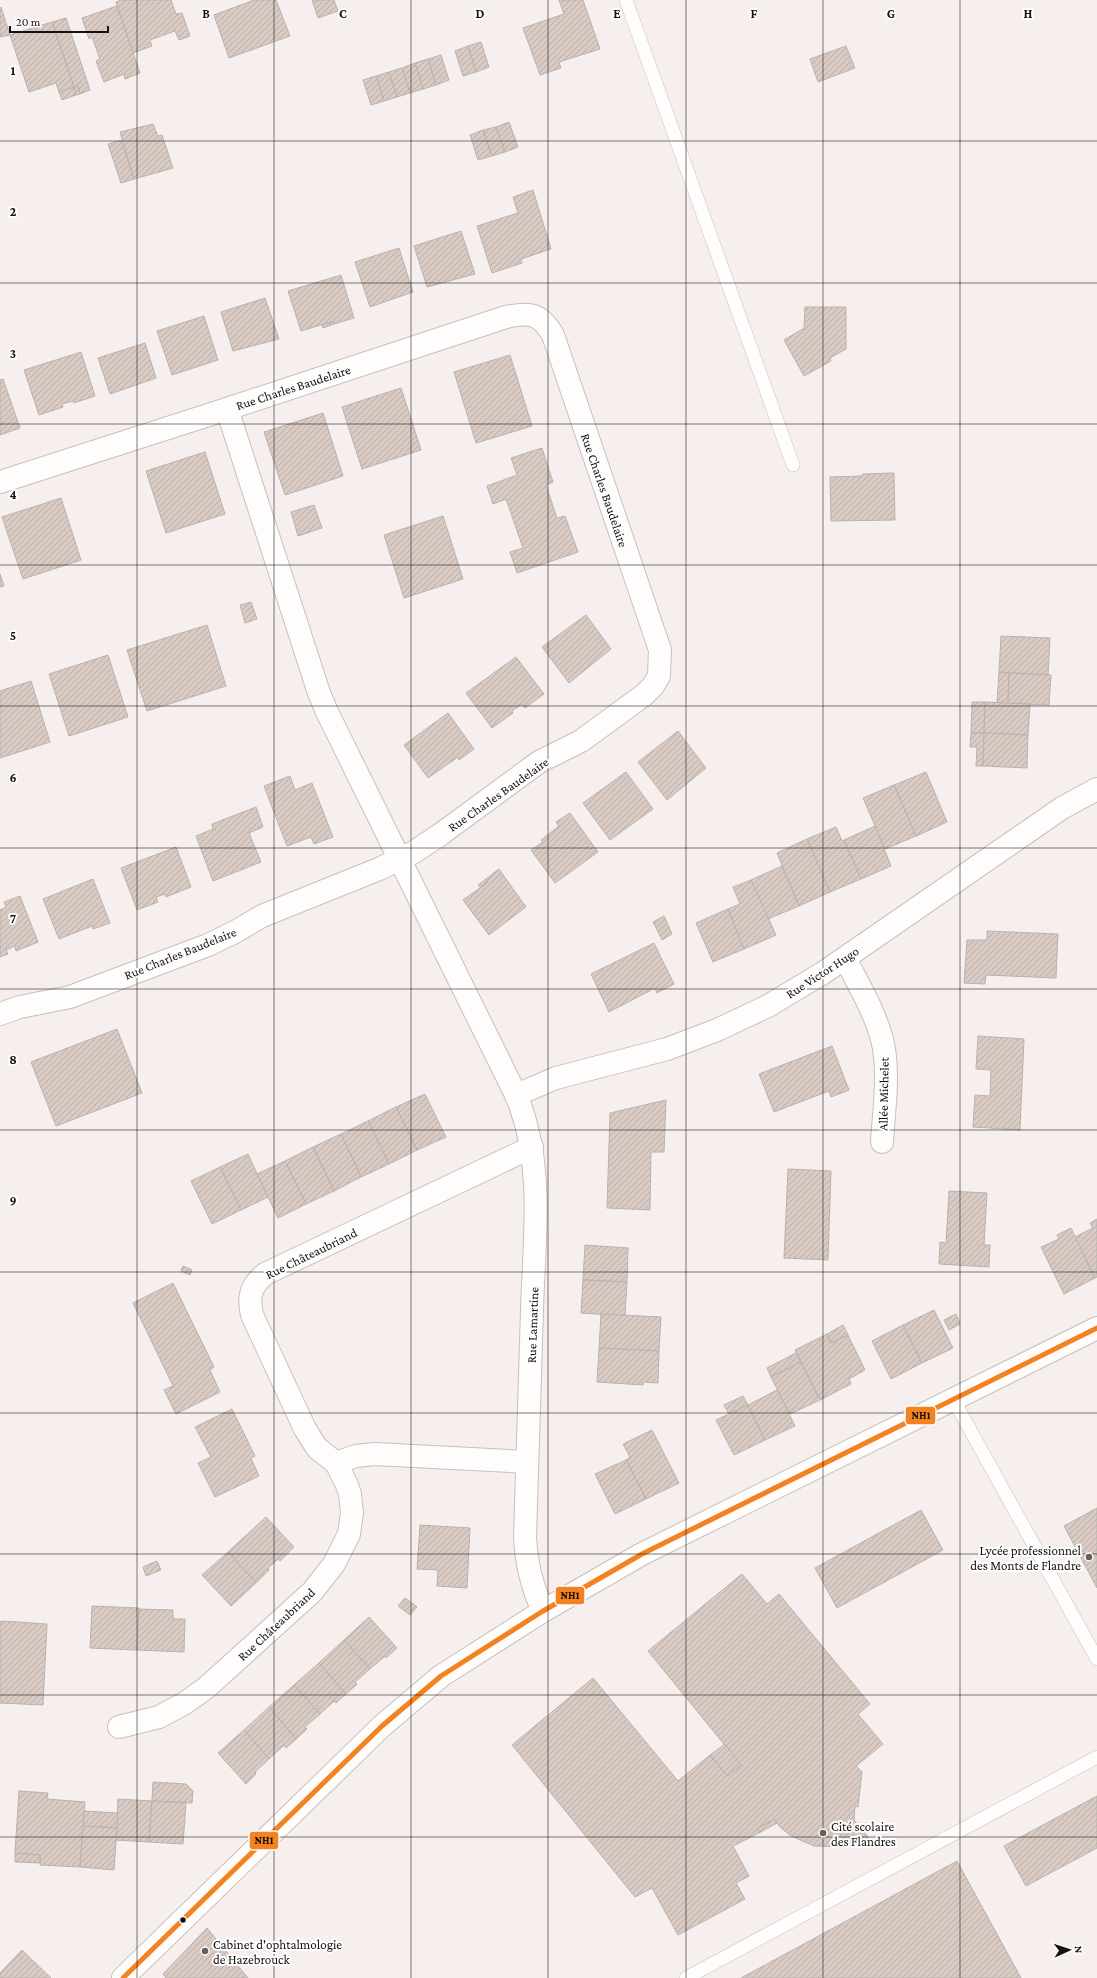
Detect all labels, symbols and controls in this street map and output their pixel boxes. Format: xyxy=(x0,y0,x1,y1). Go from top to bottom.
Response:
text: B xyxy=(202,6,210,21)
text: C xyxy=(339,6,347,21)
text: D xyxy=(476,6,485,21)
text: E xyxy=(613,6,621,21)
text: F xyxy=(751,6,758,21)
text: G xyxy=(887,6,895,21)
text: H xyxy=(1024,6,1033,21)
scale bar xyxy=(10,8,108,34)
text: 20 m xyxy=(16,15,41,29)
text: 1 xyxy=(11,63,16,78)
text: 2 xyxy=(10,204,17,219)
text: 3 xyxy=(10,346,16,361)
street label: Rue Charles Baudelaire xyxy=(234,362,353,413)
street label: Rue Charles Baudelaire xyxy=(578,431,631,549)
text: 4 xyxy=(9,487,17,502)
text: 5 xyxy=(10,628,16,643)
street label: Rue Charles Baudelaire xyxy=(445,754,552,835)
text: 6 xyxy=(9,770,17,785)
text: 7 xyxy=(10,911,16,926)
street label: Rue Charles Baudelaire xyxy=(122,924,239,983)
street label: Rue Victor Hugo xyxy=(783,943,862,1002)
text: 8 xyxy=(9,1052,17,1067)
street label: Allée Michelet xyxy=(875,1056,892,1131)
text: 9 xyxy=(9,1193,17,1208)
street label: Rue Châteaubriand xyxy=(263,1225,360,1282)
street label: Rue Lamartine xyxy=(524,1286,541,1363)
line badge: NH1 xyxy=(905,1406,936,1425)
text: NH1 xyxy=(911,1409,931,1421)
place label: Lycée professionnel des Monts de Flandre xyxy=(970,1543,1082,1573)
marker: Lycée professionnel des Monts de Flandre xyxy=(1084,1552,1094,1562)
street label: Rue Châteaubriand xyxy=(235,1585,318,1664)
line badge: NH1 xyxy=(555,1586,585,1605)
text: NH1 xyxy=(560,1589,580,1601)
place label: Cité scolaire des Flandres xyxy=(831,1819,896,1849)
marker: Cité scolaire des Flandres xyxy=(818,1828,828,1838)
line badge: NH1 xyxy=(249,1831,279,1850)
text: NH1 xyxy=(254,1834,274,1846)
unlabelled marker xyxy=(178,1915,188,1925)
north arrow xyxy=(1049,1930,1089,1970)
place label: Cabinet d'ophtalmologie de Hazebrouck xyxy=(213,1937,342,1967)
text: N xyxy=(1073,1945,1085,1954)
marker: Cabinet d'ophtalmologie de Hazebrouck xyxy=(200,1946,210,1956)

